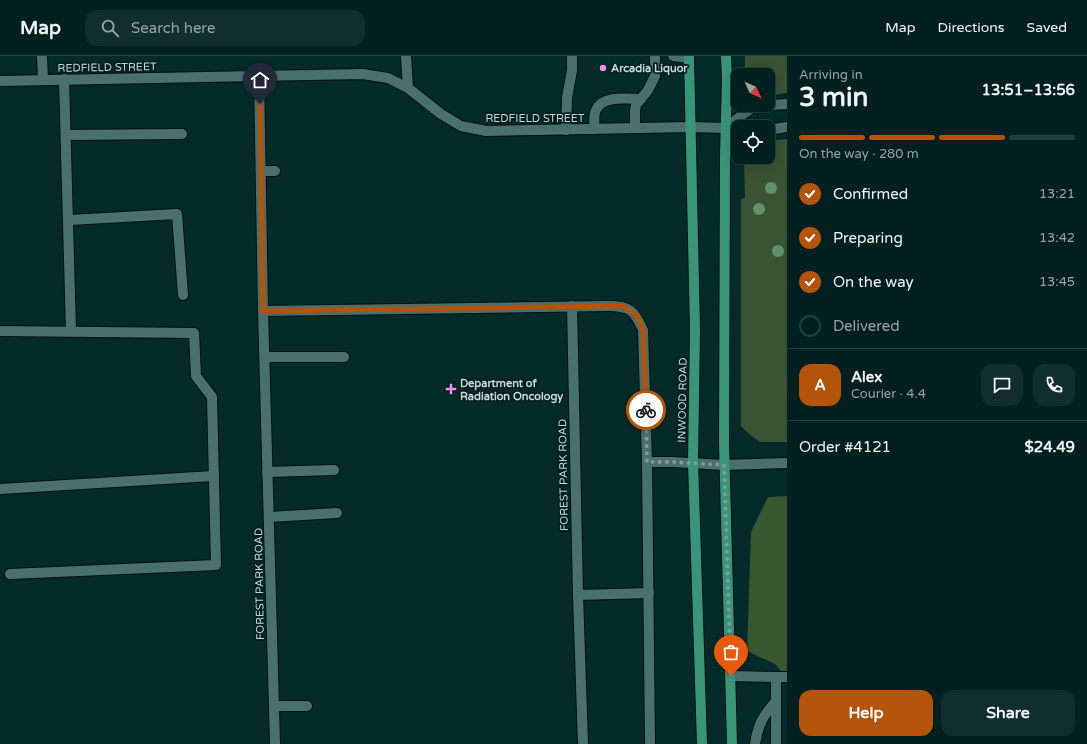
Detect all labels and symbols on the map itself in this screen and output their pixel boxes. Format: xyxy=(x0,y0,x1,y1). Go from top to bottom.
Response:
street label: REDFIELD STREET xyxy=(57,60,157,75)
place label: Arcadia Liquor xyxy=(611,62,688,76)
pin xyxy=(243,63,277,104)
marker: Arcadia Liquor xyxy=(598,63,608,73)
north arrow xyxy=(731,68,775,112)
street label: REDFIELD STREET xyxy=(485,112,585,125)
street label: INWOOD ROAD xyxy=(675,357,690,443)
place label: Department of Radiation Oncology xyxy=(460,377,563,404)
marker: Department of Radiation Oncology xyxy=(445,383,457,395)
courier xyxy=(626,390,666,430)
street label: FOREST PARK ROAD xyxy=(556,419,571,531)
street label: FOREST PARK ROAD xyxy=(252,528,267,640)
pin xyxy=(714,635,748,676)

